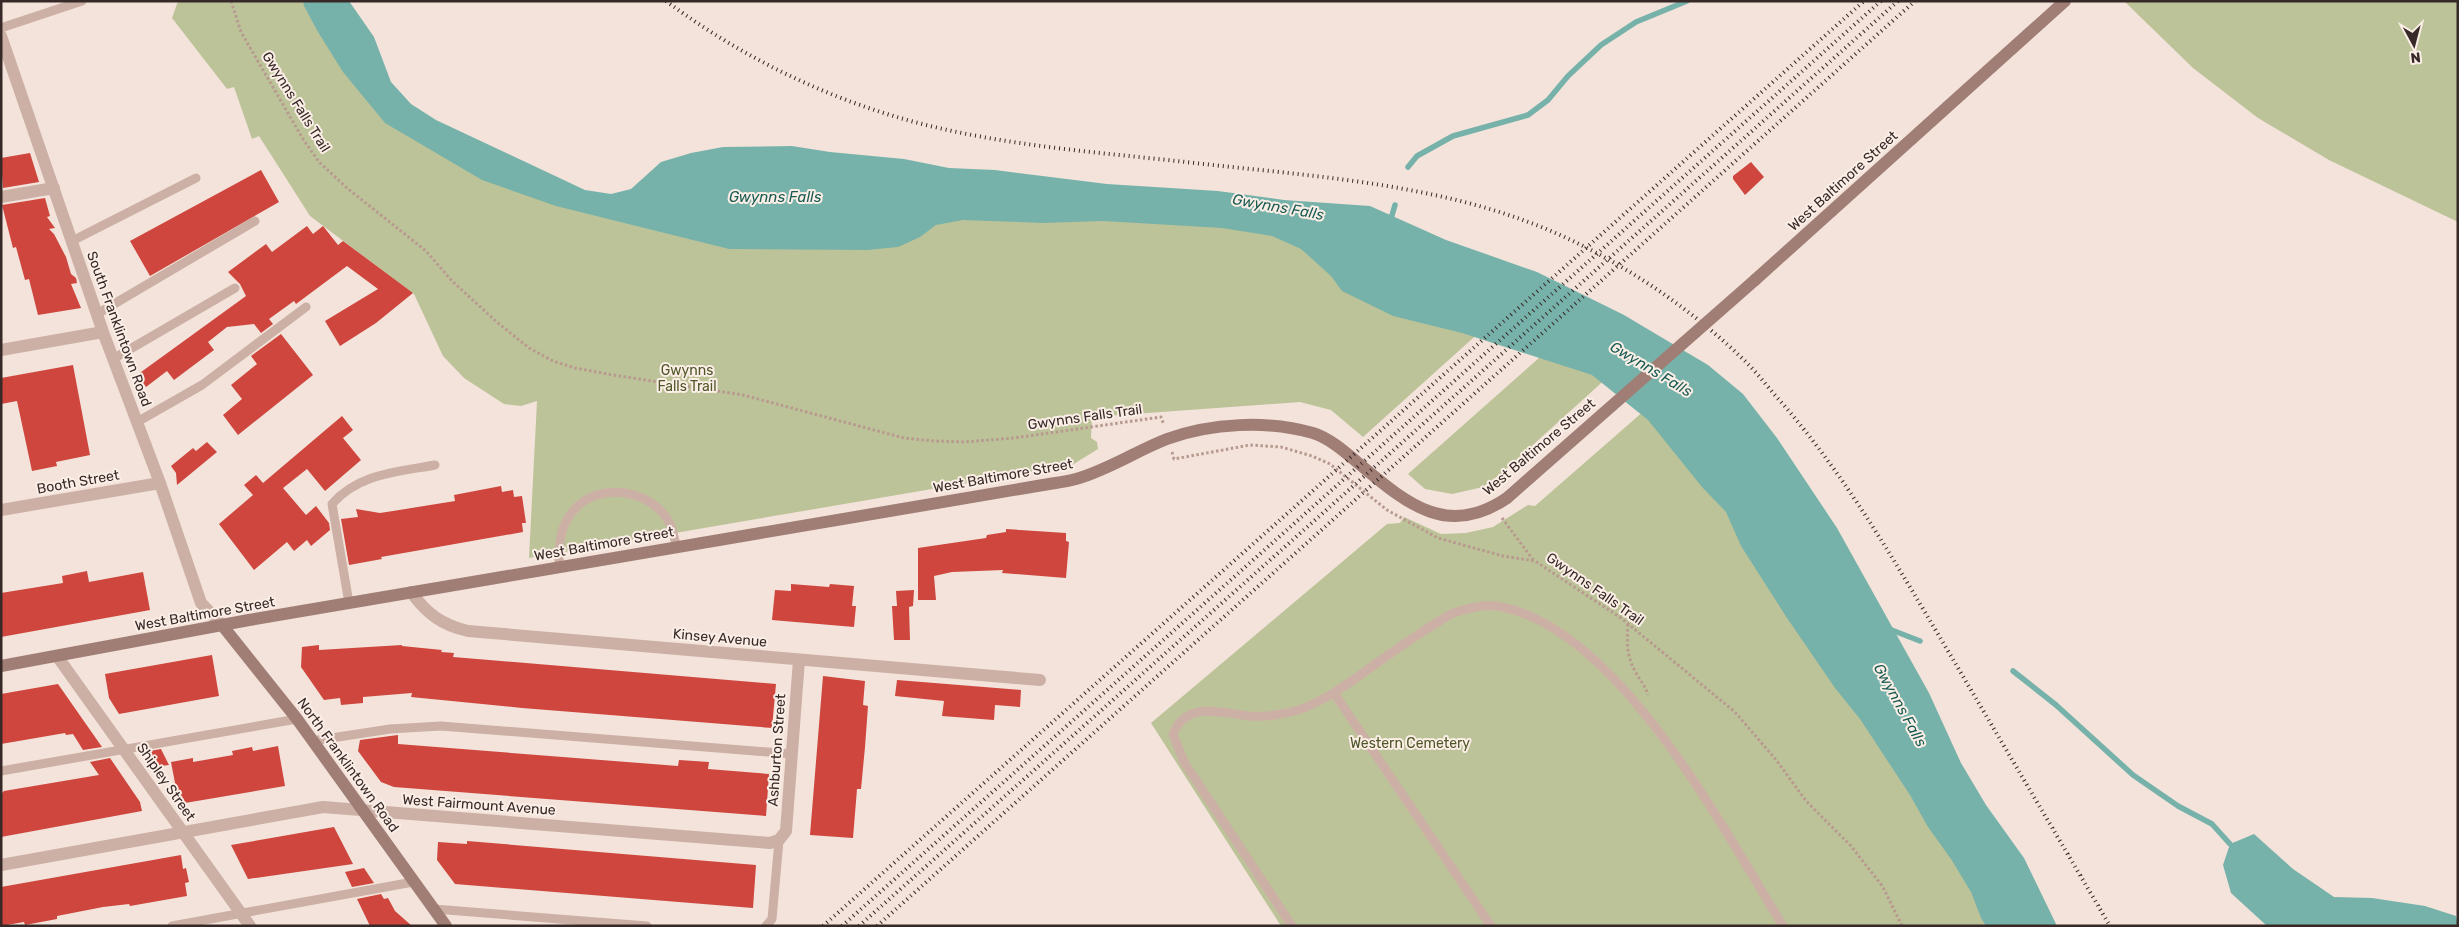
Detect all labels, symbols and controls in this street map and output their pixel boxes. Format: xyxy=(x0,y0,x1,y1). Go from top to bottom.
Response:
north arrow xyxy=(2389,20,2439,70)
text: N xyxy=(2409,48,2422,66)
street label: Gwynns Falls Trail xyxy=(258,49,334,155)
street label: West Baltimore Street xyxy=(1785,127,1902,235)
water label: Gwynns Falls xyxy=(729,188,822,206)
water label: Gwynns Falls xyxy=(1231,190,1326,224)
street label: South Franklintown Road xyxy=(83,249,155,409)
water label: Gwynns Falls xyxy=(1607,337,1696,401)
park label: Gwynns Falls Trail xyxy=(657,362,717,395)
street label: West Baltimore Street xyxy=(1479,395,1599,499)
street label: Gwynns Falls Trail xyxy=(1027,401,1143,433)
street label: West Baltimore Street xyxy=(932,455,1075,497)
street label: Booth Street xyxy=(36,466,121,498)
street label: West Baltimore Street xyxy=(533,523,676,565)
street label: Gwynns Falls Trail xyxy=(1543,549,1647,629)
street label: West Baltimore Street xyxy=(134,593,277,635)
street label: Kinsey Avenue xyxy=(672,625,768,651)
water label: Gwynns Falls xyxy=(1870,660,1931,750)
street label: Ashburton Street xyxy=(765,693,789,807)
street label: North Franklintown Road xyxy=(294,694,402,836)
park label: Western Cemetery xyxy=(1350,735,1470,752)
street label: Shipley Street xyxy=(133,740,199,825)
street label: West Fairmount Avenue xyxy=(402,791,556,819)

